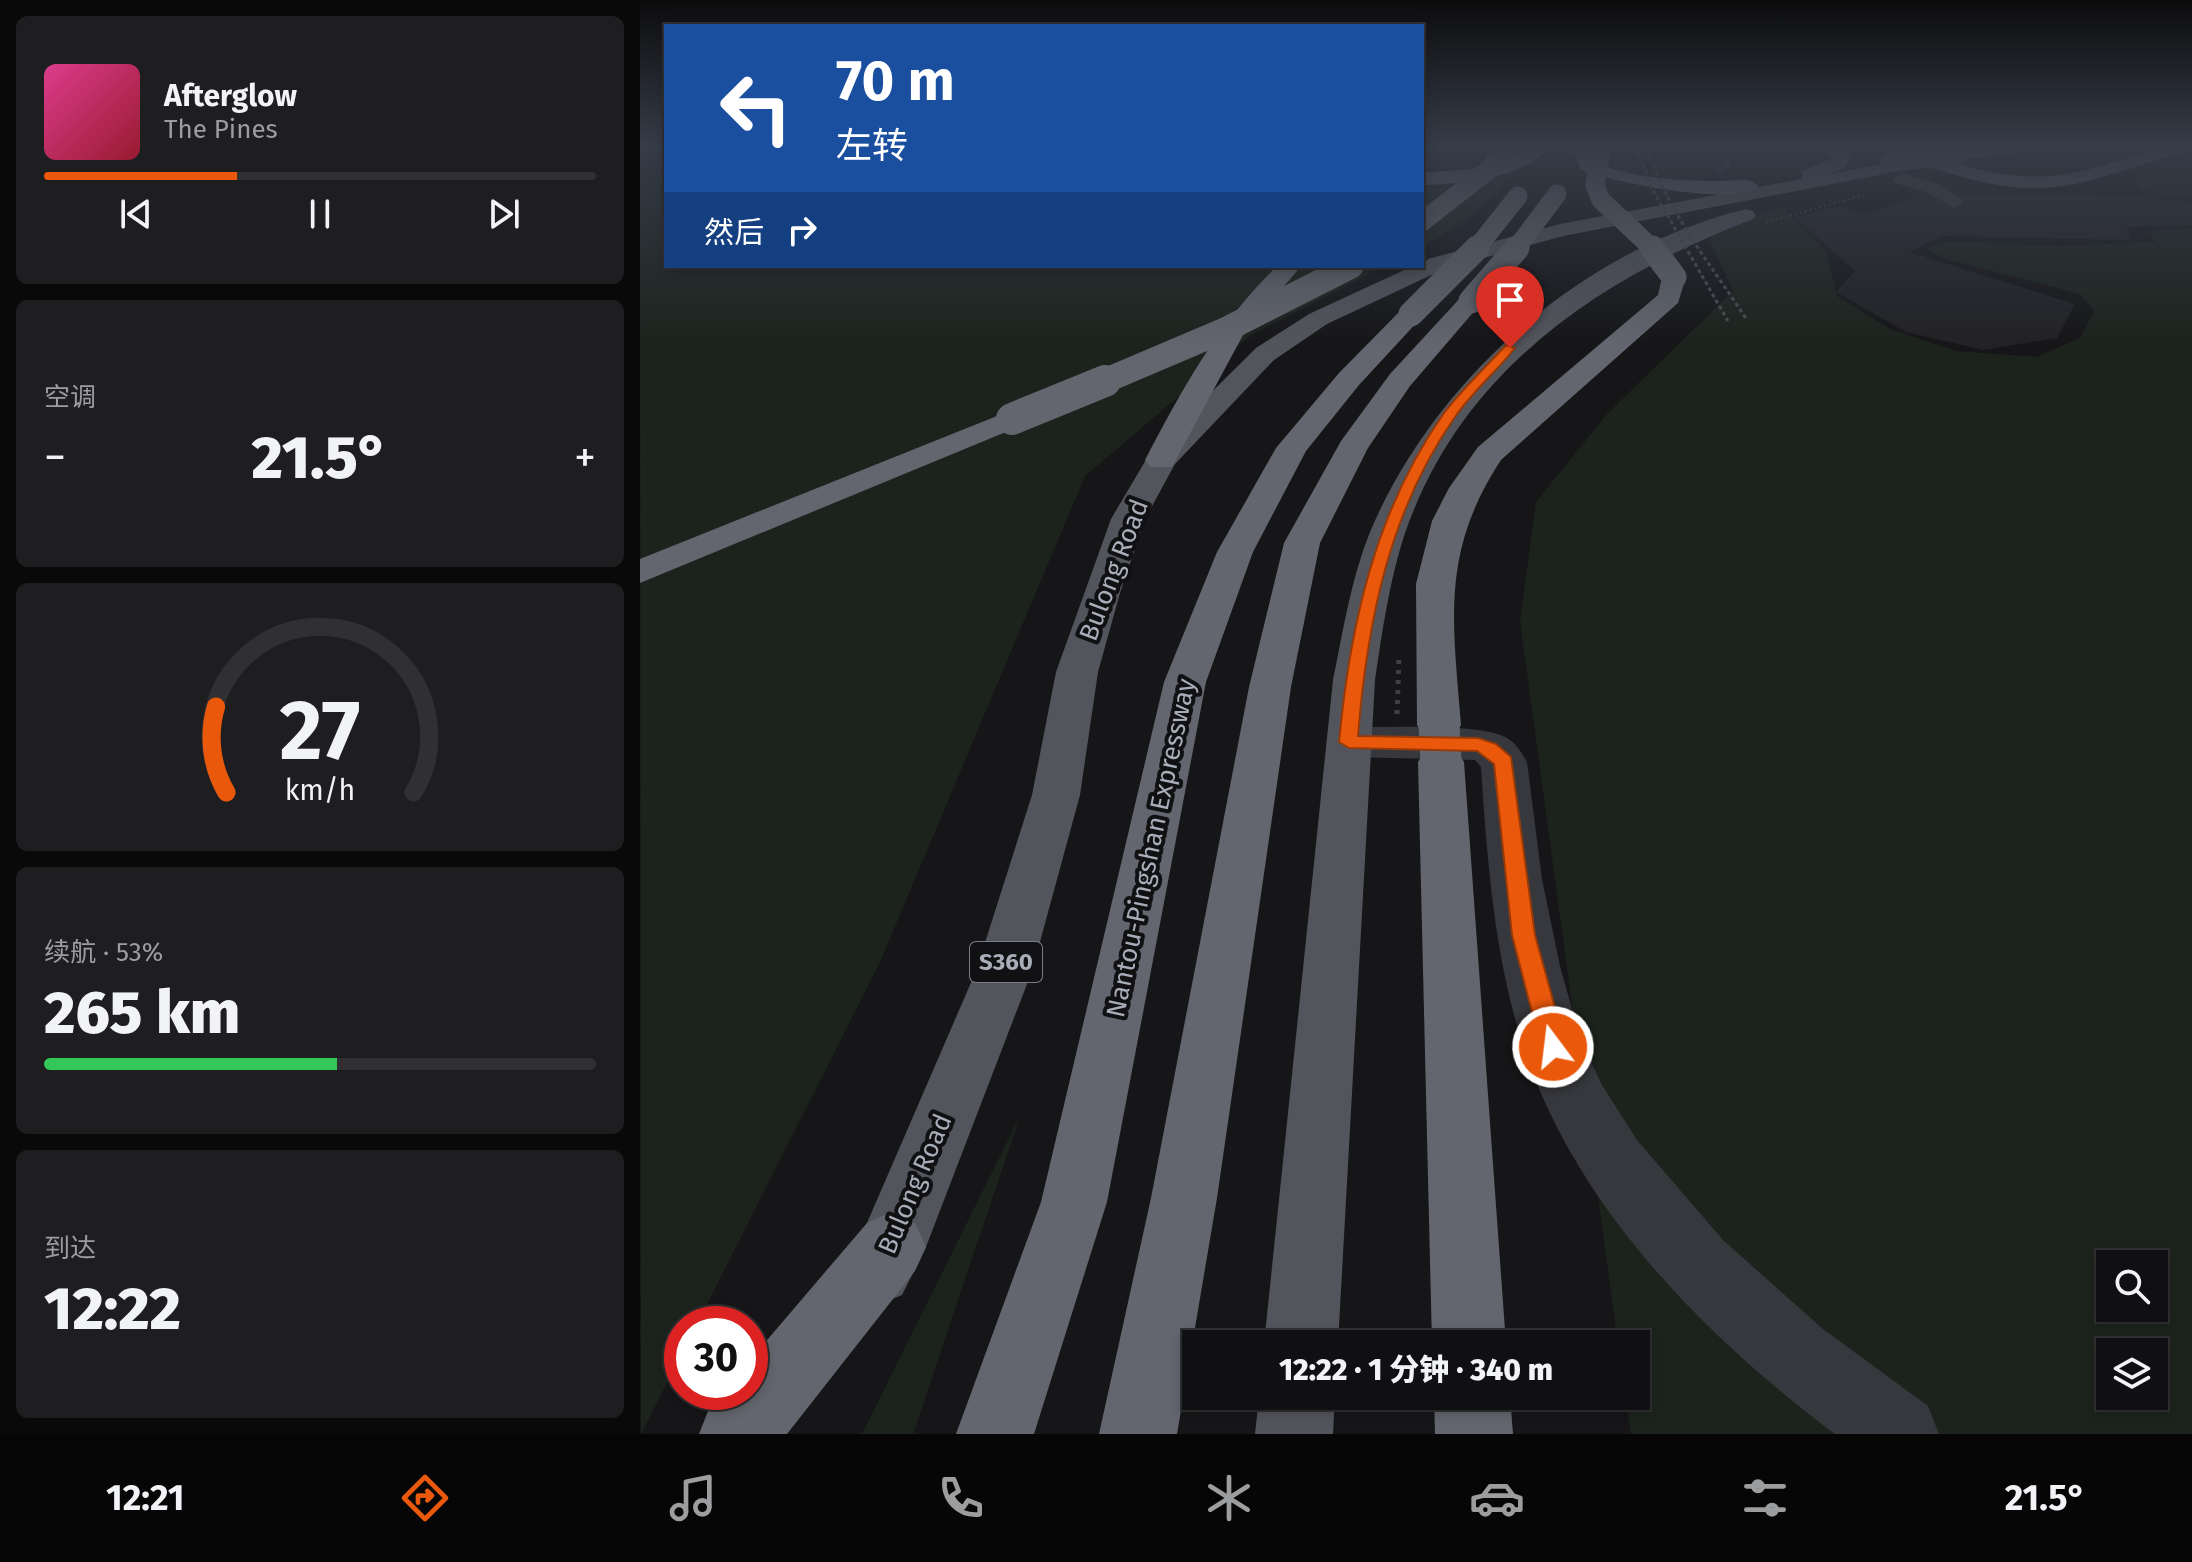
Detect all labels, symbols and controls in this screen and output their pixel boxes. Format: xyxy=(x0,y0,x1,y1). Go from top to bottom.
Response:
text: 70 m xyxy=(836,48,955,115)
icon: left xyxy=(704,56,808,160)
text: Afterglow xyxy=(164,78,297,114)
text: The Pines xyxy=(164,114,278,145)
text: 左转 xyxy=(836,124,908,168)
icon: previous xyxy=(114,192,158,236)
icon: pause xyxy=(298,192,342,236)
icon: next xyxy=(482,192,526,236)
icon: right xyxy=(780,208,824,252)
text: 然后 xyxy=(704,215,764,251)
pin xyxy=(1476,266,1544,348)
icon: arrive xyxy=(1488,278,1532,322)
text: 空调 xyxy=(44,382,96,413)
text: 21.5° xyxy=(252,422,388,494)
text: − xyxy=(44,431,66,484)
text: + xyxy=(574,431,596,484)
street label: Bulong Road xyxy=(1073,495,1155,645)
street label: Nantou-Pingshan Expressway xyxy=(1100,676,1202,1020)
text: 27 xyxy=(279,681,361,781)
text: km/h xyxy=(285,773,355,808)
text: 续航 · 53% xyxy=(44,937,163,968)
road number: S360 xyxy=(970,942,1042,982)
text: 265 km xyxy=(44,977,240,1049)
position arrow xyxy=(1511,1005,1595,1089)
street label: Bulong Road xyxy=(872,1109,958,1259)
text: 到达 xyxy=(44,1233,96,1264)
map controls xyxy=(2096,1250,2168,1410)
button: search xyxy=(2096,1250,2168,1322)
text: 12:22 xyxy=(44,1273,181,1345)
speed limit sign: 30 xyxy=(664,1306,768,1410)
button: layers xyxy=(2096,1338,2168,1410)
text: 12:22 · 1 分钟 · 340 m xyxy=(1279,1352,1553,1388)
icon: directions xyxy=(397,1470,453,1526)
icon: music xyxy=(665,1470,721,1526)
icon: phone xyxy=(933,1470,989,1526)
icon: climate xyxy=(1201,1470,1257,1526)
icon: car xyxy=(1469,1470,1525,1526)
icon: filters xyxy=(1737,1470,1793,1526)
text: 12:21 xyxy=(106,1476,185,1520)
text: 21.5° xyxy=(2005,1476,2086,1520)

